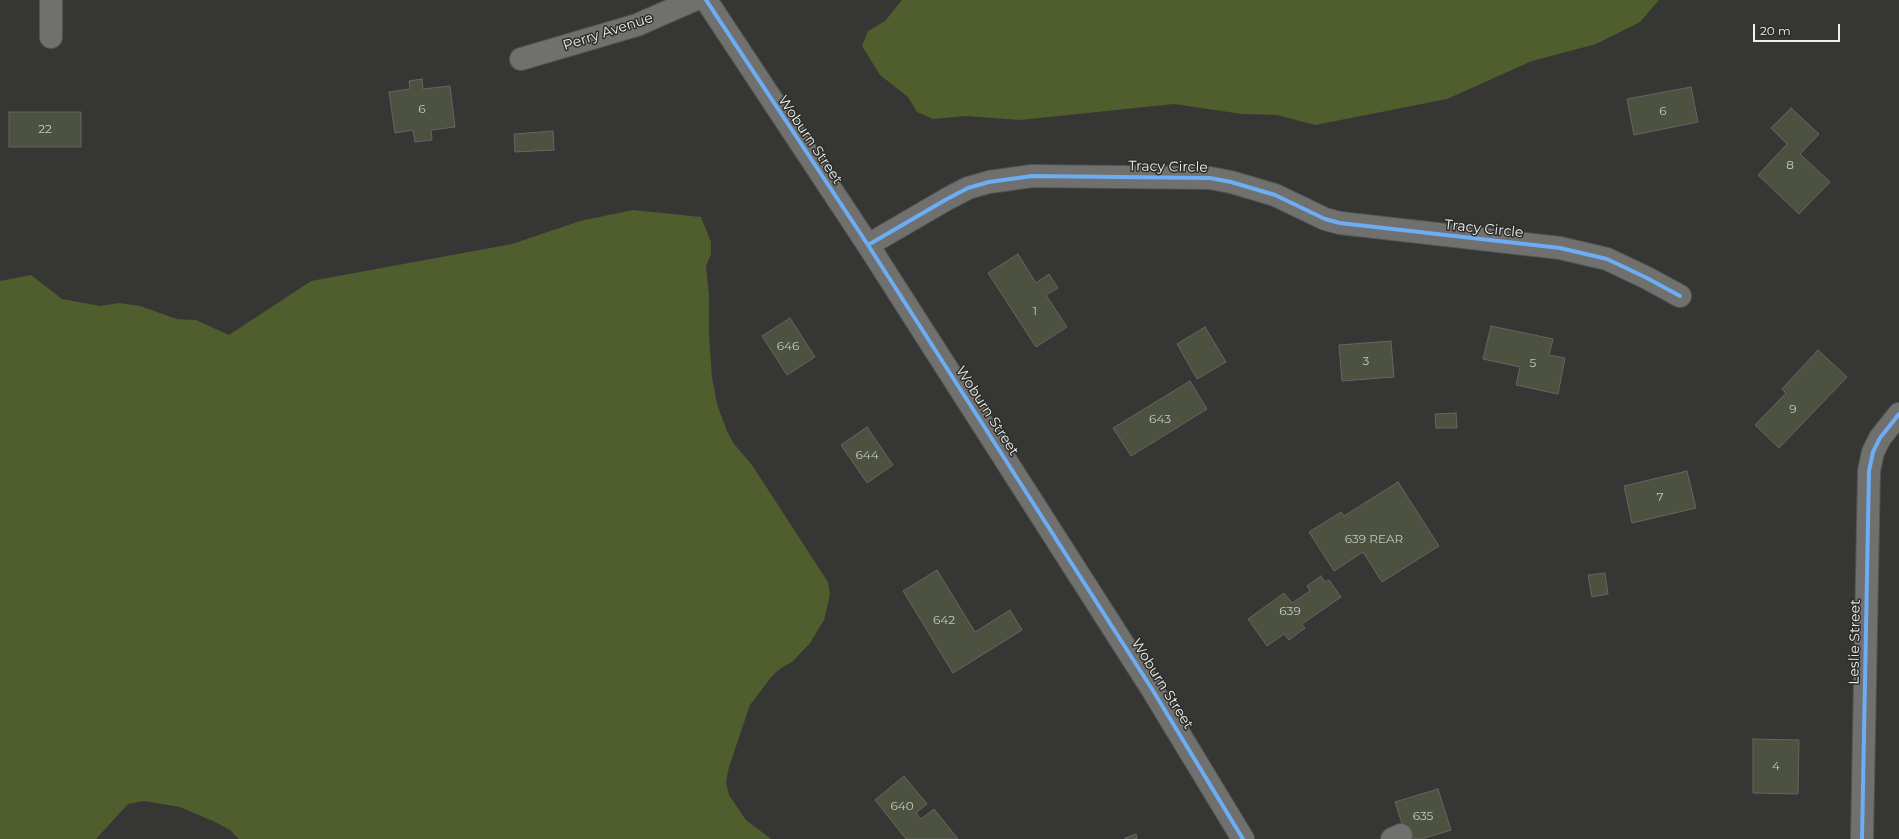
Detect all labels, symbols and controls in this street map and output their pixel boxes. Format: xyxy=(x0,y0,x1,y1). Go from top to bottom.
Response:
street label: Perry Avenue xyxy=(561,10,655,54)
scale bar xyxy=(1755,16,1842,42)
text: 20 m xyxy=(1760,23,1791,38)
street label: Woburn Street xyxy=(774,92,846,188)
house number: 6 xyxy=(418,102,426,116)
house number: 6 xyxy=(1659,104,1667,118)
house number: 22 xyxy=(38,122,52,136)
street label: Tracy Circle xyxy=(1128,158,1208,176)
house number: 8 xyxy=(1786,158,1794,172)
street label: Tracy Circle xyxy=(1444,216,1524,242)
house number: 1 xyxy=(1033,304,1037,318)
house number: 646 xyxy=(777,339,799,353)
house number: 3 xyxy=(1363,354,1369,368)
house number: 5 xyxy=(1530,356,1536,370)
street label: Woburn Street xyxy=(952,363,1022,459)
house number: 9 xyxy=(1789,402,1797,416)
house number: 643 xyxy=(1149,412,1171,426)
house number: 644 xyxy=(855,448,879,462)
house number: 7 xyxy=(1656,490,1664,504)
house number: 639 REAR xyxy=(1345,532,1403,546)
street label: Leslie Street xyxy=(1846,599,1864,685)
house number: 639 xyxy=(1279,604,1301,618)
house number: 642 xyxy=(933,613,955,627)
street label: Woburn Street xyxy=(1127,636,1197,732)
house number: 4 xyxy=(1772,759,1780,773)
house number: 640 xyxy=(890,799,914,813)
house number: 635 xyxy=(1413,809,1433,823)

